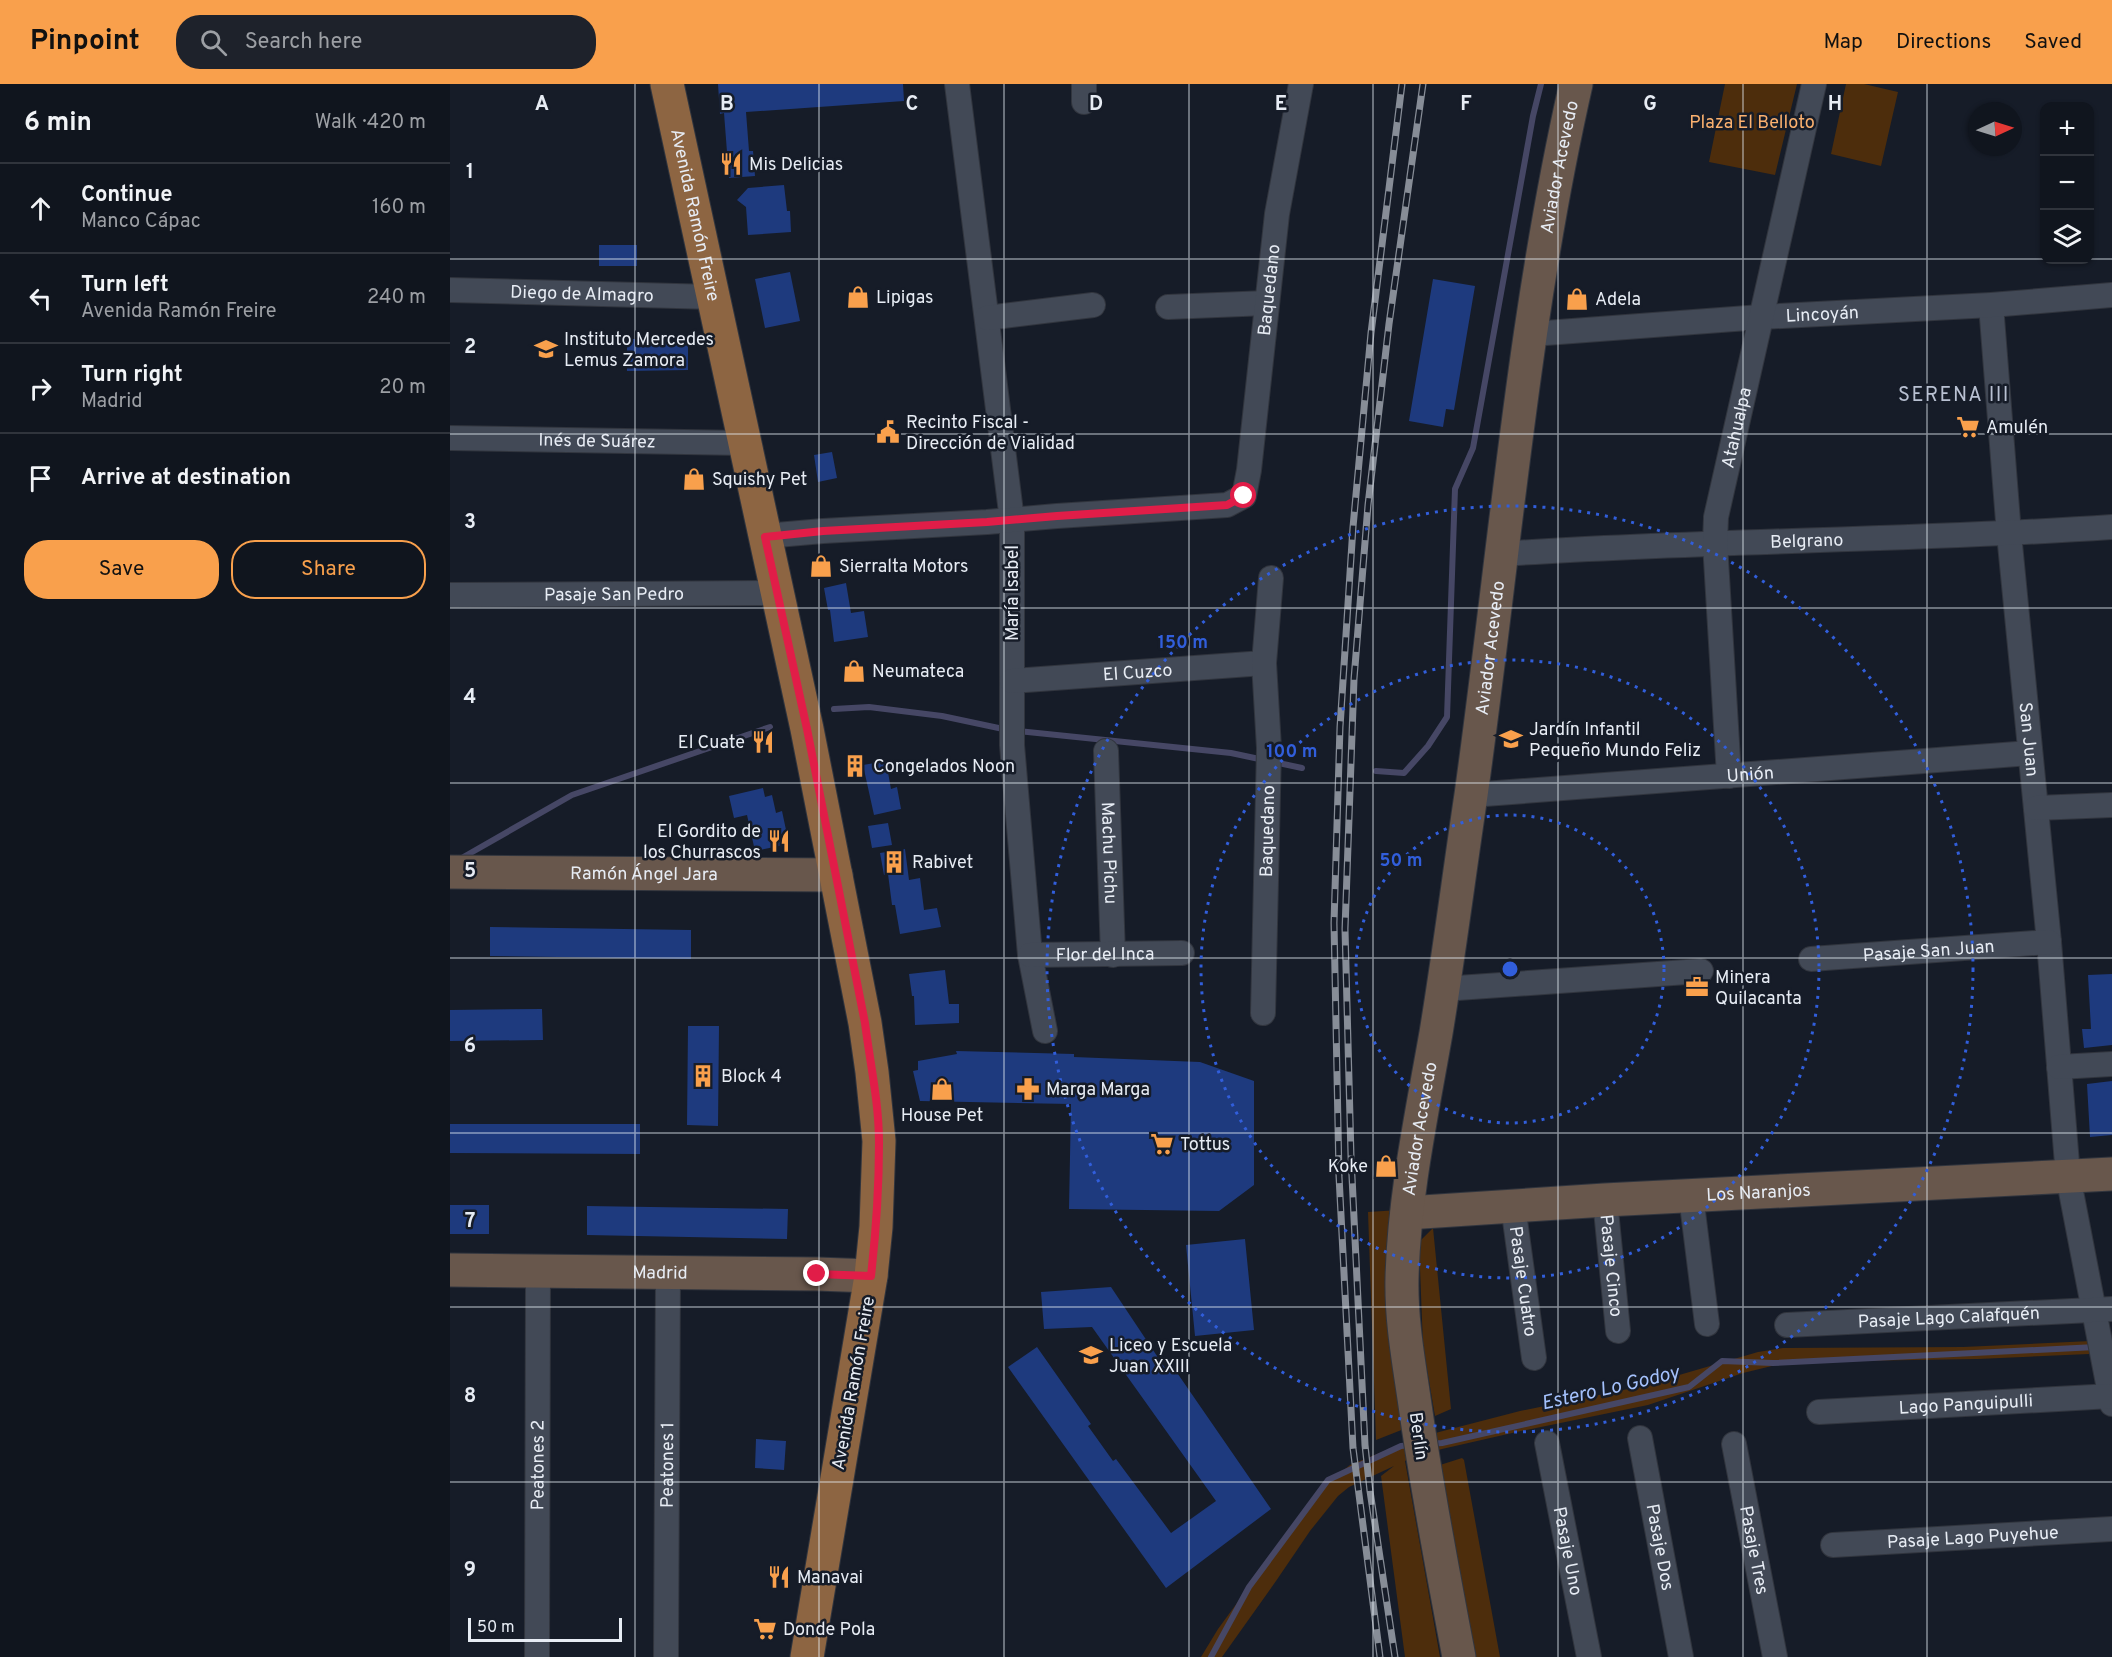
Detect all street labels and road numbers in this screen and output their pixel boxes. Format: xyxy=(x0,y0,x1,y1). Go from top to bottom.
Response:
street label: Aviador Acevedo xyxy=(1537,99,1585,236)
street label: Avenida Ramón Freire xyxy=(664,127,724,304)
street label: Baquedano xyxy=(1254,243,1287,337)
street label: Diego de Almagro xyxy=(510,282,654,308)
street label: Lincoyán xyxy=(1785,302,1860,329)
street label: Atahualpa xyxy=(1717,385,1758,471)
street label: Inés de Suárez xyxy=(538,430,656,454)
street label: Belgrano xyxy=(1770,529,1844,555)
street label: María Isabel xyxy=(1002,545,1025,641)
street label: Aviador Acevedo xyxy=(1472,580,1511,717)
street label: Pasaje San Pedro xyxy=(544,584,684,607)
street label: El Cuzco xyxy=(1102,660,1173,687)
street label: San Juan xyxy=(2013,701,2043,778)
street label: Unión xyxy=(1726,762,1775,789)
street label: Baquedano xyxy=(1256,785,1281,877)
street label: Machu Pichu xyxy=(1095,801,1121,905)
street label: Ramón Ángel Jara xyxy=(570,861,718,887)
street label: Pasaje San Juan xyxy=(1862,936,1995,968)
street label: Flor del Inca xyxy=(1056,943,1154,968)
street label: Aviador Acevedo xyxy=(1399,1060,1444,1197)
street label: Los Naranjos xyxy=(1706,1179,1811,1208)
street label: Pasaje Cinco xyxy=(1593,1213,1627,1318)
street label: Pasaje Cuatro xyxy=(1503,1225,1541,1338)
street label: Madrid xyxy=(632,1262,688,1286)
street label: Avenida Ramón Freire xyxy=(828,1295,881,1472)
street label: Pasaje Lago Calafquén xyxy=(1857,1303,2040,1334)
street label: Lago Panguipulli xyxy=(1898,1390,2034,1421)
street label: Berlín xyxy=(1403,1411,1432,1462)
street label: Peatones 2 xyxy=(527,1420,551,1510)
street label: Peatones 1 xyxy=(657,1422,680,1508)
street label: Pasaje Dos xyxy=(1640,1502,1678,1593)
street label: Pasaje Tres xyxy=(1733,1504,1773,1597)
street label: Pasaje Uno xyxy=(1547,1505,1587,1598)
street label: Pasaje Lago Puyehue xyxy=(1886,1522,2059,1555)

